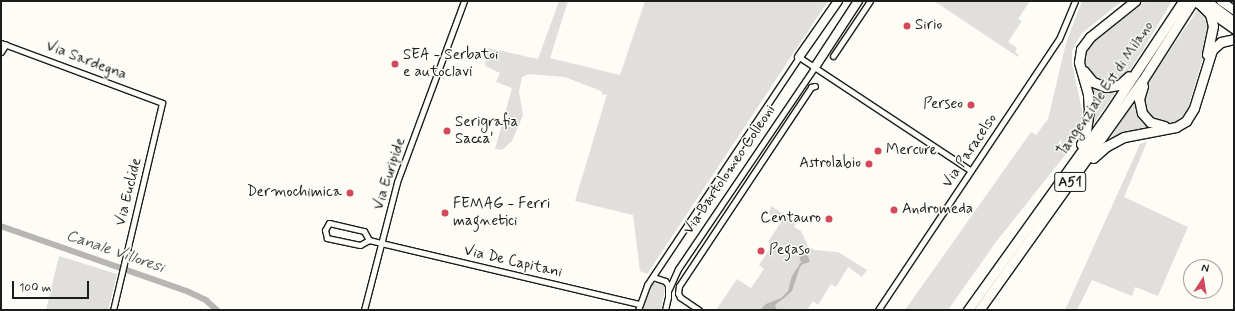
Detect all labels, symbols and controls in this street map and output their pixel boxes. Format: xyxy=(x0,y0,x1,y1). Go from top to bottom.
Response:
place label: Sirio xyxy=(915,17,942,35)
street label: Tangenziale Est di Milano xyxy=(1054,17,1158,161)
marker: Sirio xyxy=(902,21,912,31)
street label: Via Sardegna xyxy=(43,37,129,85)
place label: SEA - Serbatoi e autoclavi xyxy=(403,46,498,81)
marker: SEA - Serbatoi e autoclavi xyxy=(390,59,400,69)
place label: Perseo xyxy=(923,96,963,114)
marker: Perseo xyxy=(966,100,976,110)
street label: Via Bartolomeo Colleoni xyxy=(681,103,779,237)
street label: Via Paracelso xyxy=(939,111,1001,191)
place label: Serigrafia Sacca' xyxy=(455,113,518,148)
marker: Serigrafia Sacca' xyxy=(442,126,452,136)
street label: Via Euripide xyxy=(370,137,410,211)
place label: Mercure xyxy=(886,142,937,160)
marker: Mercure xyxy=(873,146,883,156)
place label: Astrolabio xyxy=(799,155,861,173)
street label: Via Euclide xyxy=(112,157,146,227)
marker: Astrolabio xyxy=(864,159,874,169)
road number: A51 xyxy=(1054,170,1086,194)
place label: Dermochimica xyxy=(247,184,342,202)
marker: Dermochimica xyxy=(345,188,355,198)
place label: FEMAG - Ferri magnetici xyxy=(453,195,550,230)
place label: Andromeda xyxy=(902,201,973,219)
marker: Andromeda xyxy=(889,205,899,215)
marker: FEMAG - Ferri magnetici xyxy=(440,208,450,218)
place label: Centauro xyxy=(760,210,821,228)
marker: Centauro xyxy=(824,214,834,224)
water label: Canale Villoresi xyxy=(63,226,167,278)
street label: Via De Capitani xyxy=(462,242,564,282)
place label: Pegaso xyxy=(769,242,810,260)
marker: Pegaso xyxy=(756,246,766,256)
north arrow xyxy=(1183,259,1223,299)
text: N xyxy=(1200,261,1210,276)
scale bar xyxy=(14,273,91,299)
text: 100 m xyxy=(19,280,51,296)

